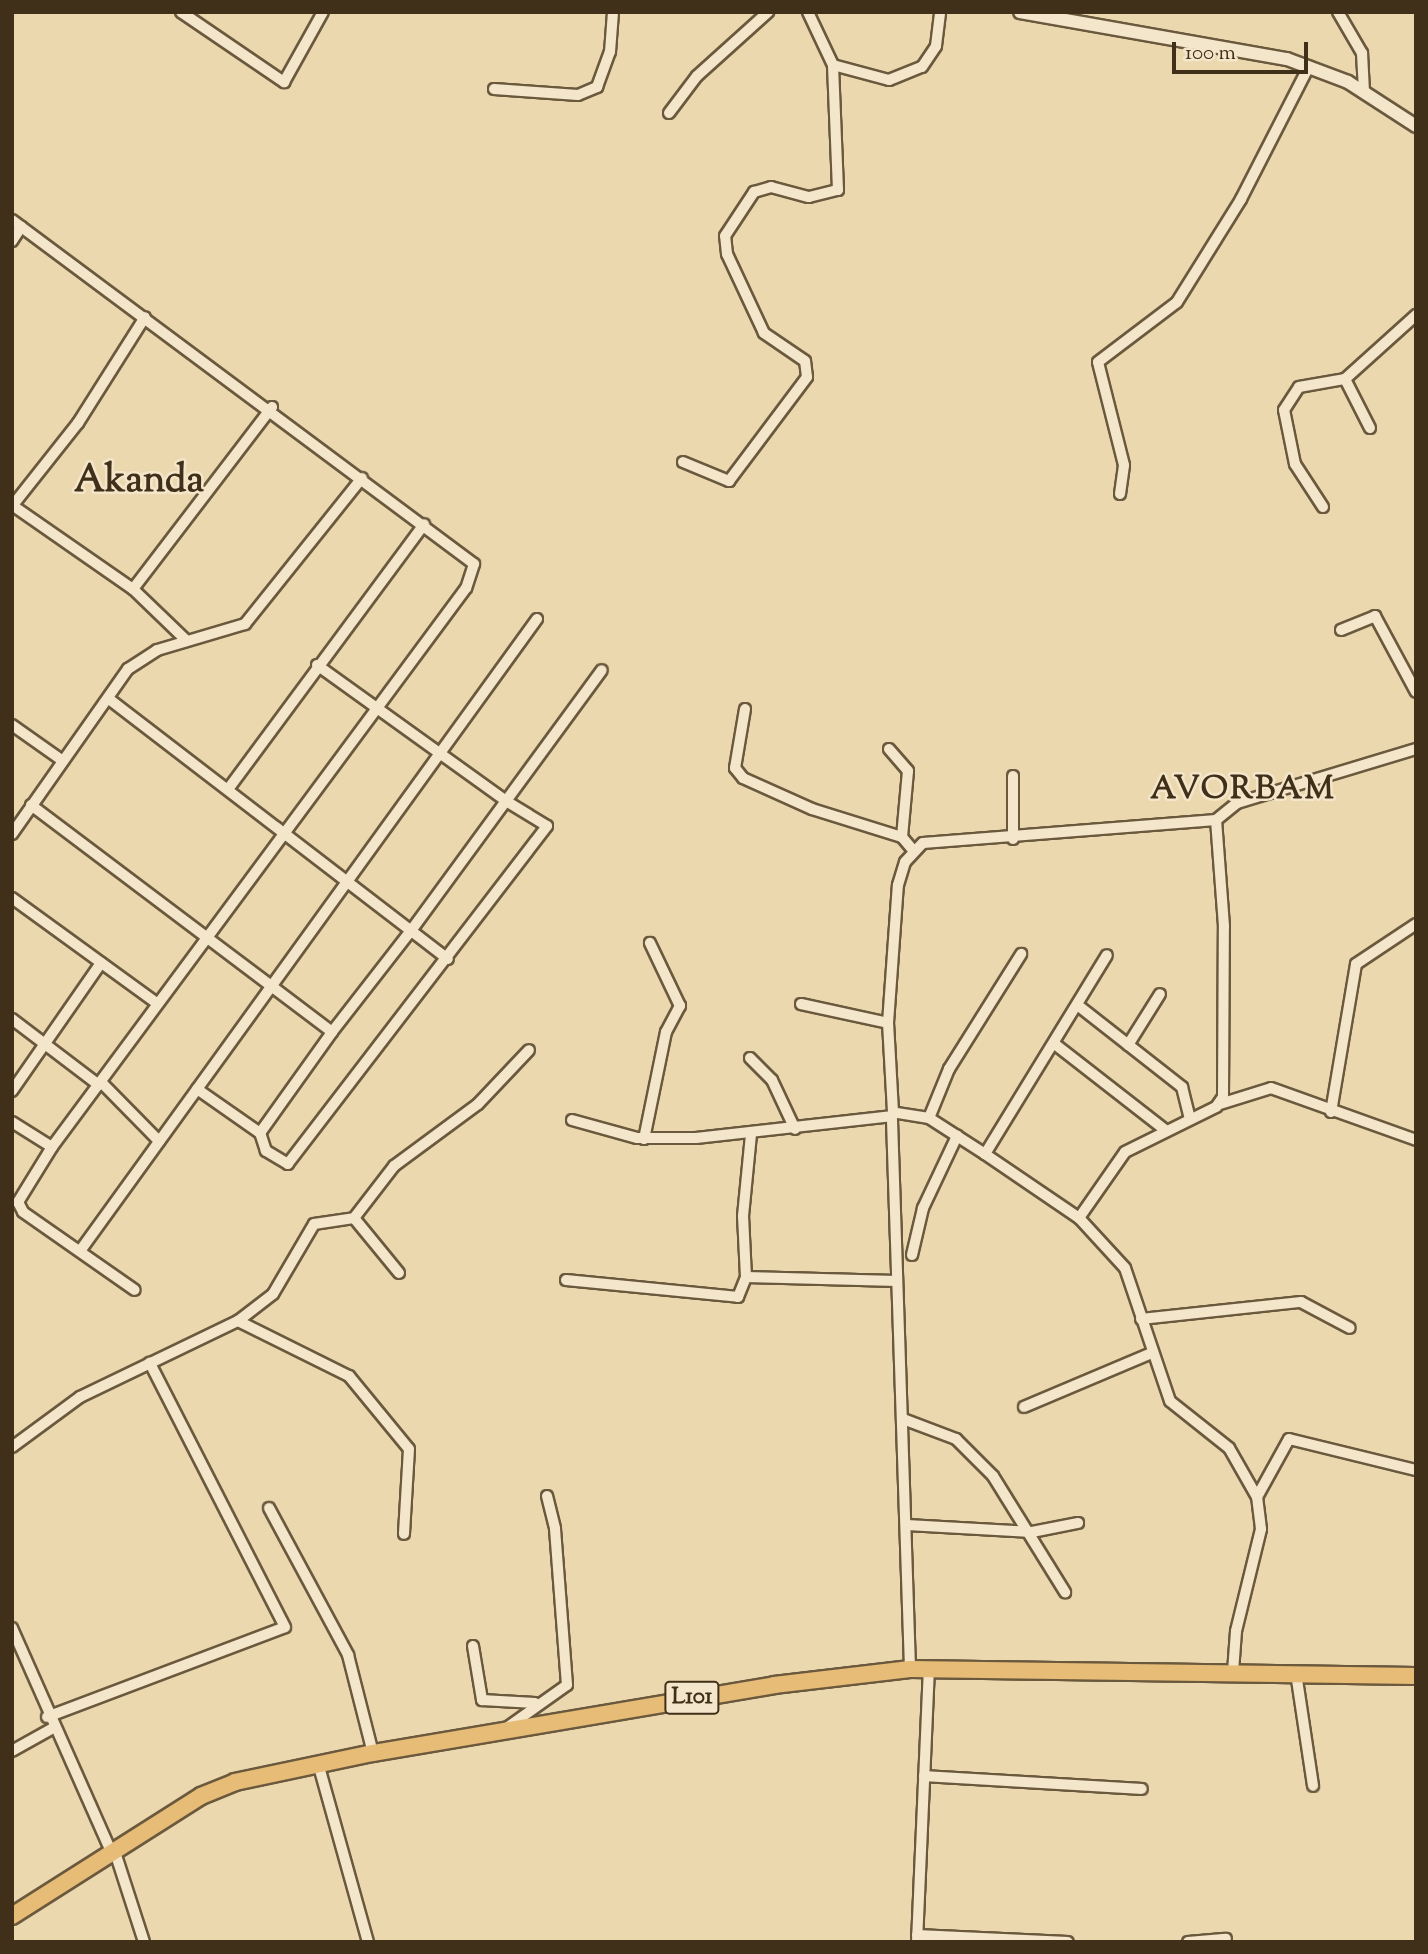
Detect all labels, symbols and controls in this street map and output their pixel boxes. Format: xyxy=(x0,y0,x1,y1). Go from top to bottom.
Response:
scale bar xyxy=(1176,28,1312,72)
text: 100 m xyxy=(1185,39,1236,69)
district label: Akanda xyxy=(74,460,204,506)
district label: AVORBAM xyxy=(1151,771,1335,809)
road number: L101 xyxy=(664,1679,720,1718)

